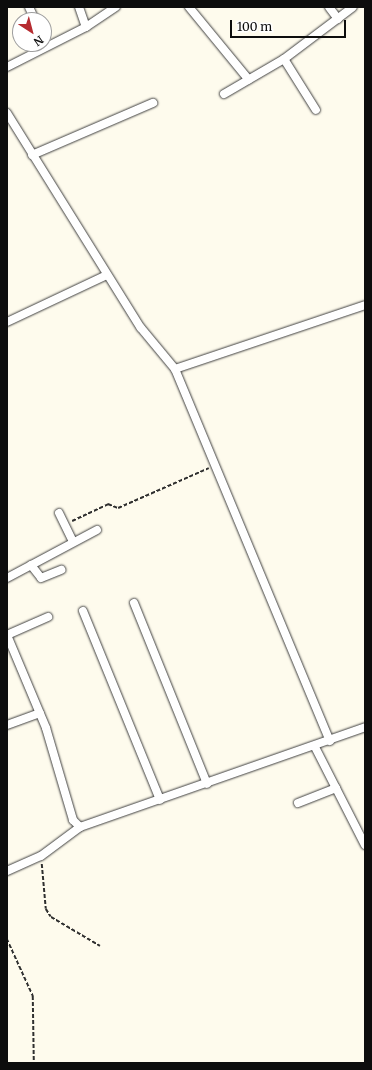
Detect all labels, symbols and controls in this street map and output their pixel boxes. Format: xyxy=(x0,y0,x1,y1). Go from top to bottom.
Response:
north arrow xyxy=(12,12,52,52)
scale bar xyxy=(232,12,348,38)
text: 100 m xyxy=(237,19,272,34)
text: N xyxy=(31,33,46,49)

